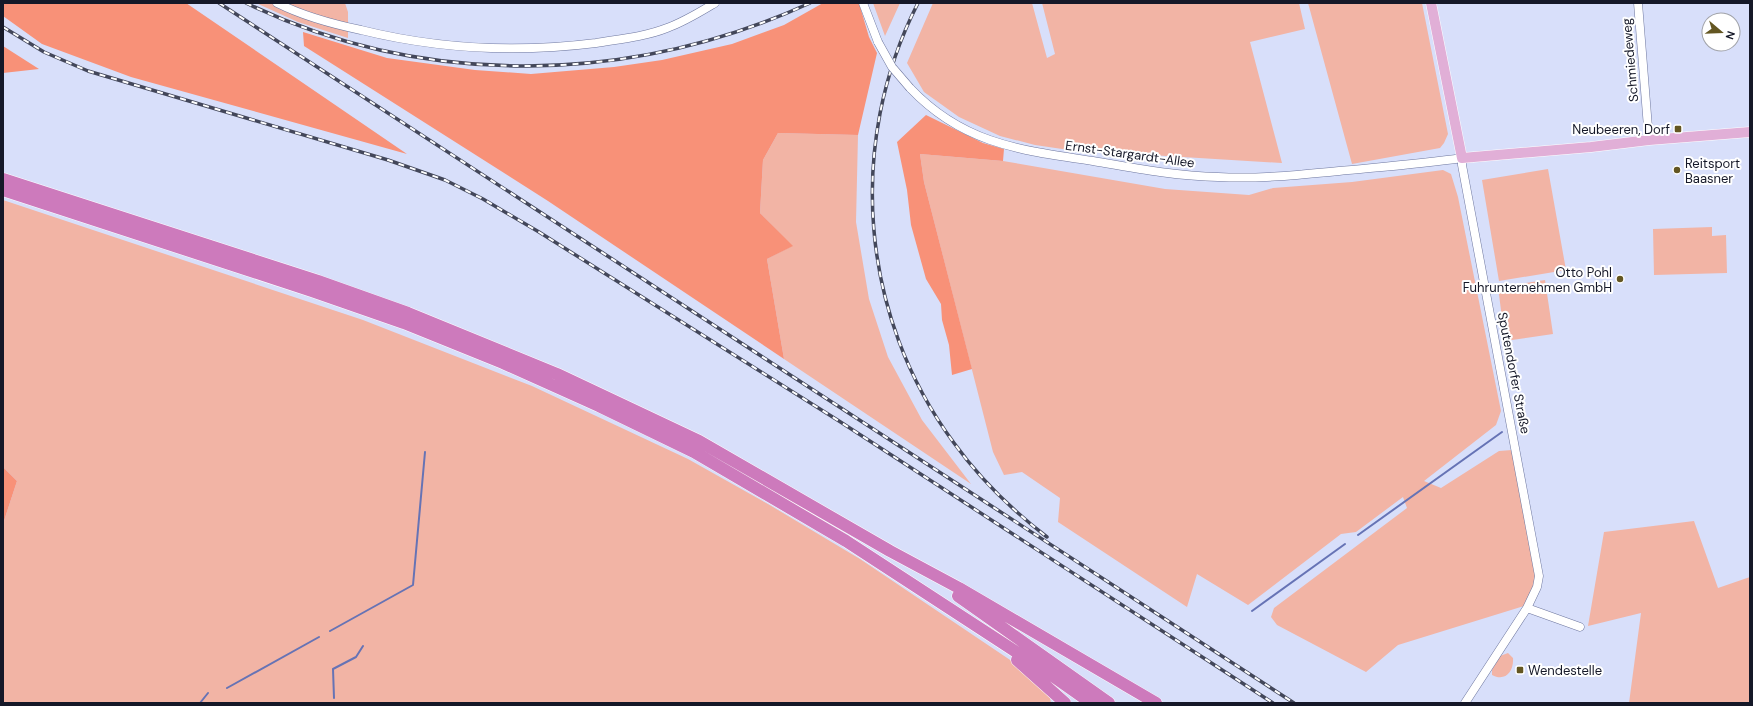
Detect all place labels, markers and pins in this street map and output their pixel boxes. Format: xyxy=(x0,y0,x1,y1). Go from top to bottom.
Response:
place label: Neubeeren, Dorf xyxy=(1572,121,1671,138)
marker: Neubeeren, Dorf xyxy=(1673,124,1683,134)
place label: Reitsport Baasner xyxy=(1685,155,1740,187)
marker: Reitsport Baasner xyxy=(1672,165,1682,175)
place label: Otto Pohl Fuhrunternehmen GmbH xyxy=(1463,264,1612,296)
marker: Otto Pohl Fuhrunternehmen GmbH xyxy=(1615,274,1625,284)
place label: Wendestelle xyxy=(1528,662,1602,679)
marker: Wendestelle xyxy=(1515,665,1525,675)

